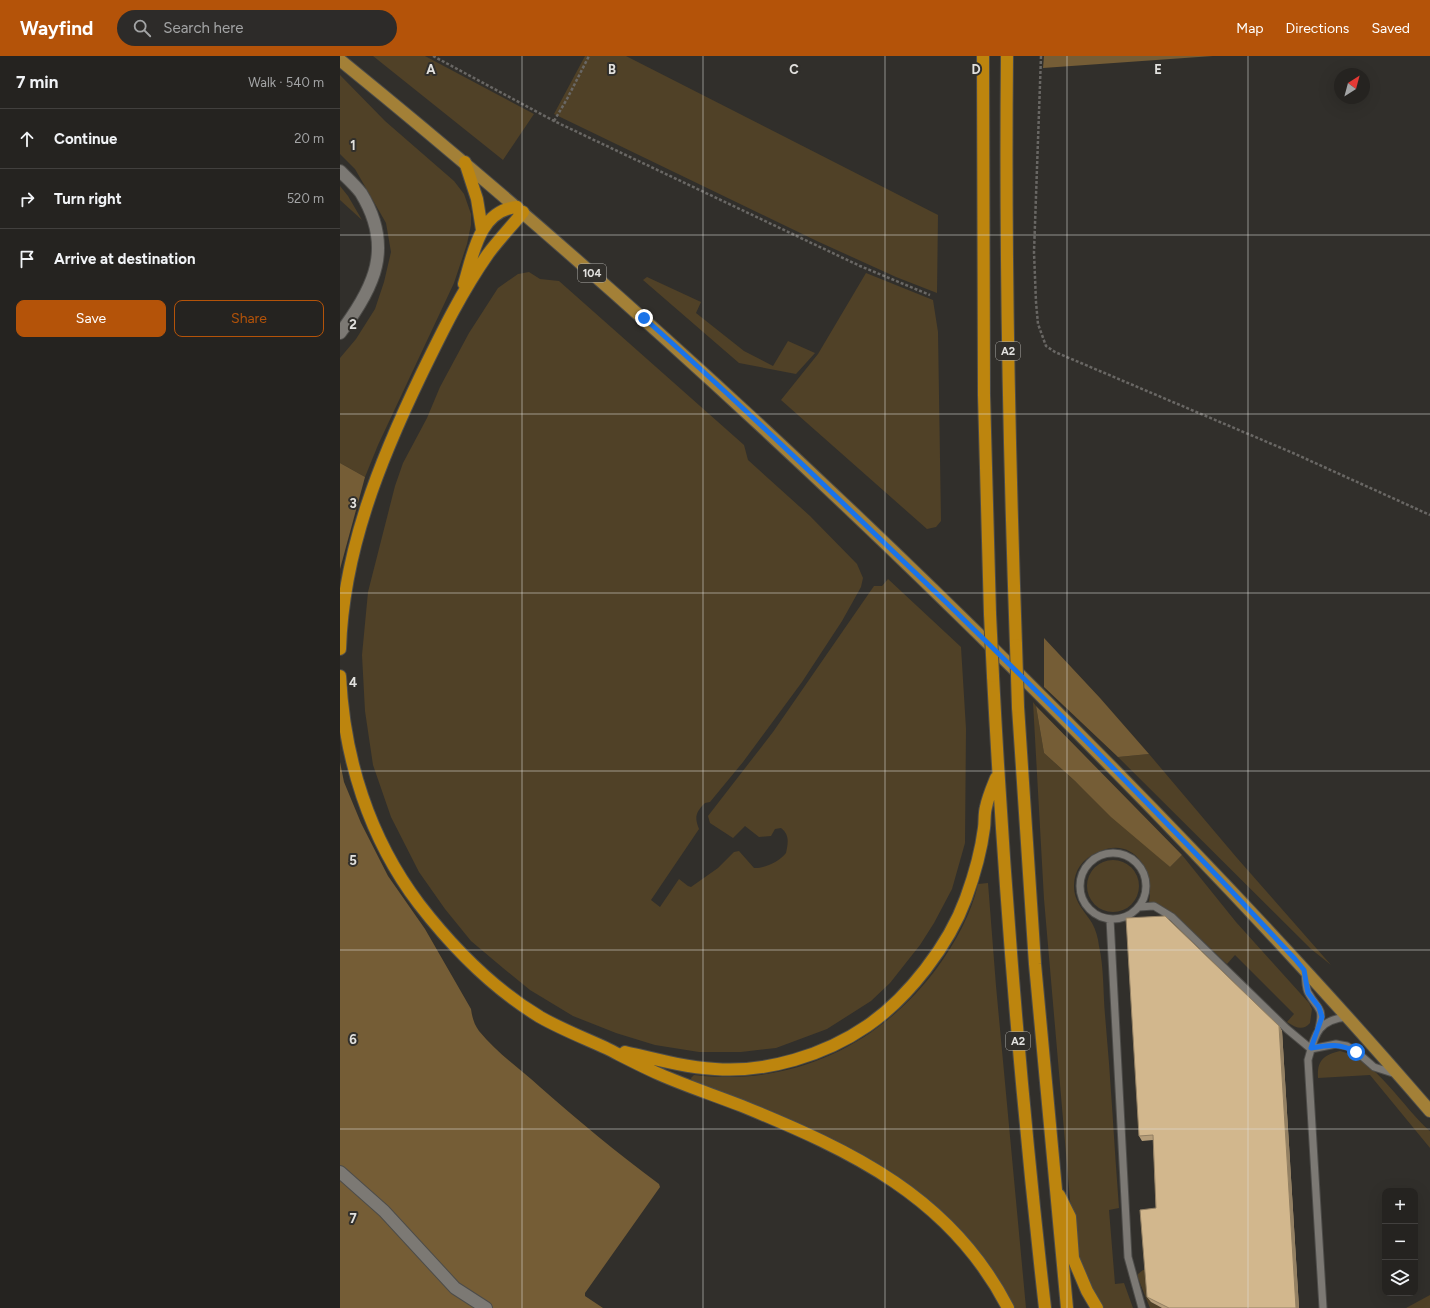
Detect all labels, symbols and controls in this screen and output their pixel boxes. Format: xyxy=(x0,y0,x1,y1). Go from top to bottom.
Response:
search box xyxy=(117,10,397,46)
text: Wayfind xyxy=(20,17,93,40)
icon: search xyxy=(131,17,153,39)
text: Search here xyxy=(163,19,243,37)
text: Map xyxy=(1236,20,1264,37)
text: Directions xyxy=(1286,20,1349,37)
text: Saved xyxy=(1371,20,1410,37)
text: A xyxy=(426,62,436,77)
text: B xyxy=(608,62,616,77)
text: C xyxy=(789,62,799,77)
text: D xyxy=(971,62,981,77)
text: E xyxy=(1154,62,1162,77)
north arrow xyxy=(1334,68,1370,104)
text: 7 min xyxy=(16,72,58,92)
text: Walk · 540 m xyxy=(248,75,324,90)
icon: ahead xyxy=(16,128,38,150)
text: Continue xyxy=(54,130,117,148)
text: 20 m xyxy=(294,131,324,146)
text: 1 xyxy=(350,138,356,153)
icon: right xyxy=(16,188,38,210)
text: Turn right xyxy=(54,190,122,208)
text: 520 m xyxy=(287,191,324,206)
icon: arrive xyxy=(16,248,38,270)
text: Arrive at destination xyxy=(54,250,195,268)
road number: 104 xyxy=(578,264,606,282)
button: Save xyxy=(16,300,166,337)
button: Share xyxy=(174,300,324,337)
route end xyxy=(635,309,653,327)
text: 2 xyxy=(349,317,357,332)
road number: A2 xyxy=(996,342,1020,360)
text: 3 xyxy=(349,496,357,511)
text: 4 xyxy=(349,675,357,690)
text: 5 xyxy=(349,853,357,868)
text: 6 xyxy=(349,1032,357,1047)
road number: A2 xyxy=(1006,1032,1030,1050)
route start xyxy=(1347,1043,1365,1061)
map controls xyxy=(1382,1188,1418,1296)
button: + xyxy=(1382,1188,1418,1224)
text: 7 xyxy=(349,1211,357,1226)
button: − xyxy=(1382,1224,1418,1260)
button: layers xyxy=(1382,1260,1418,1296)

